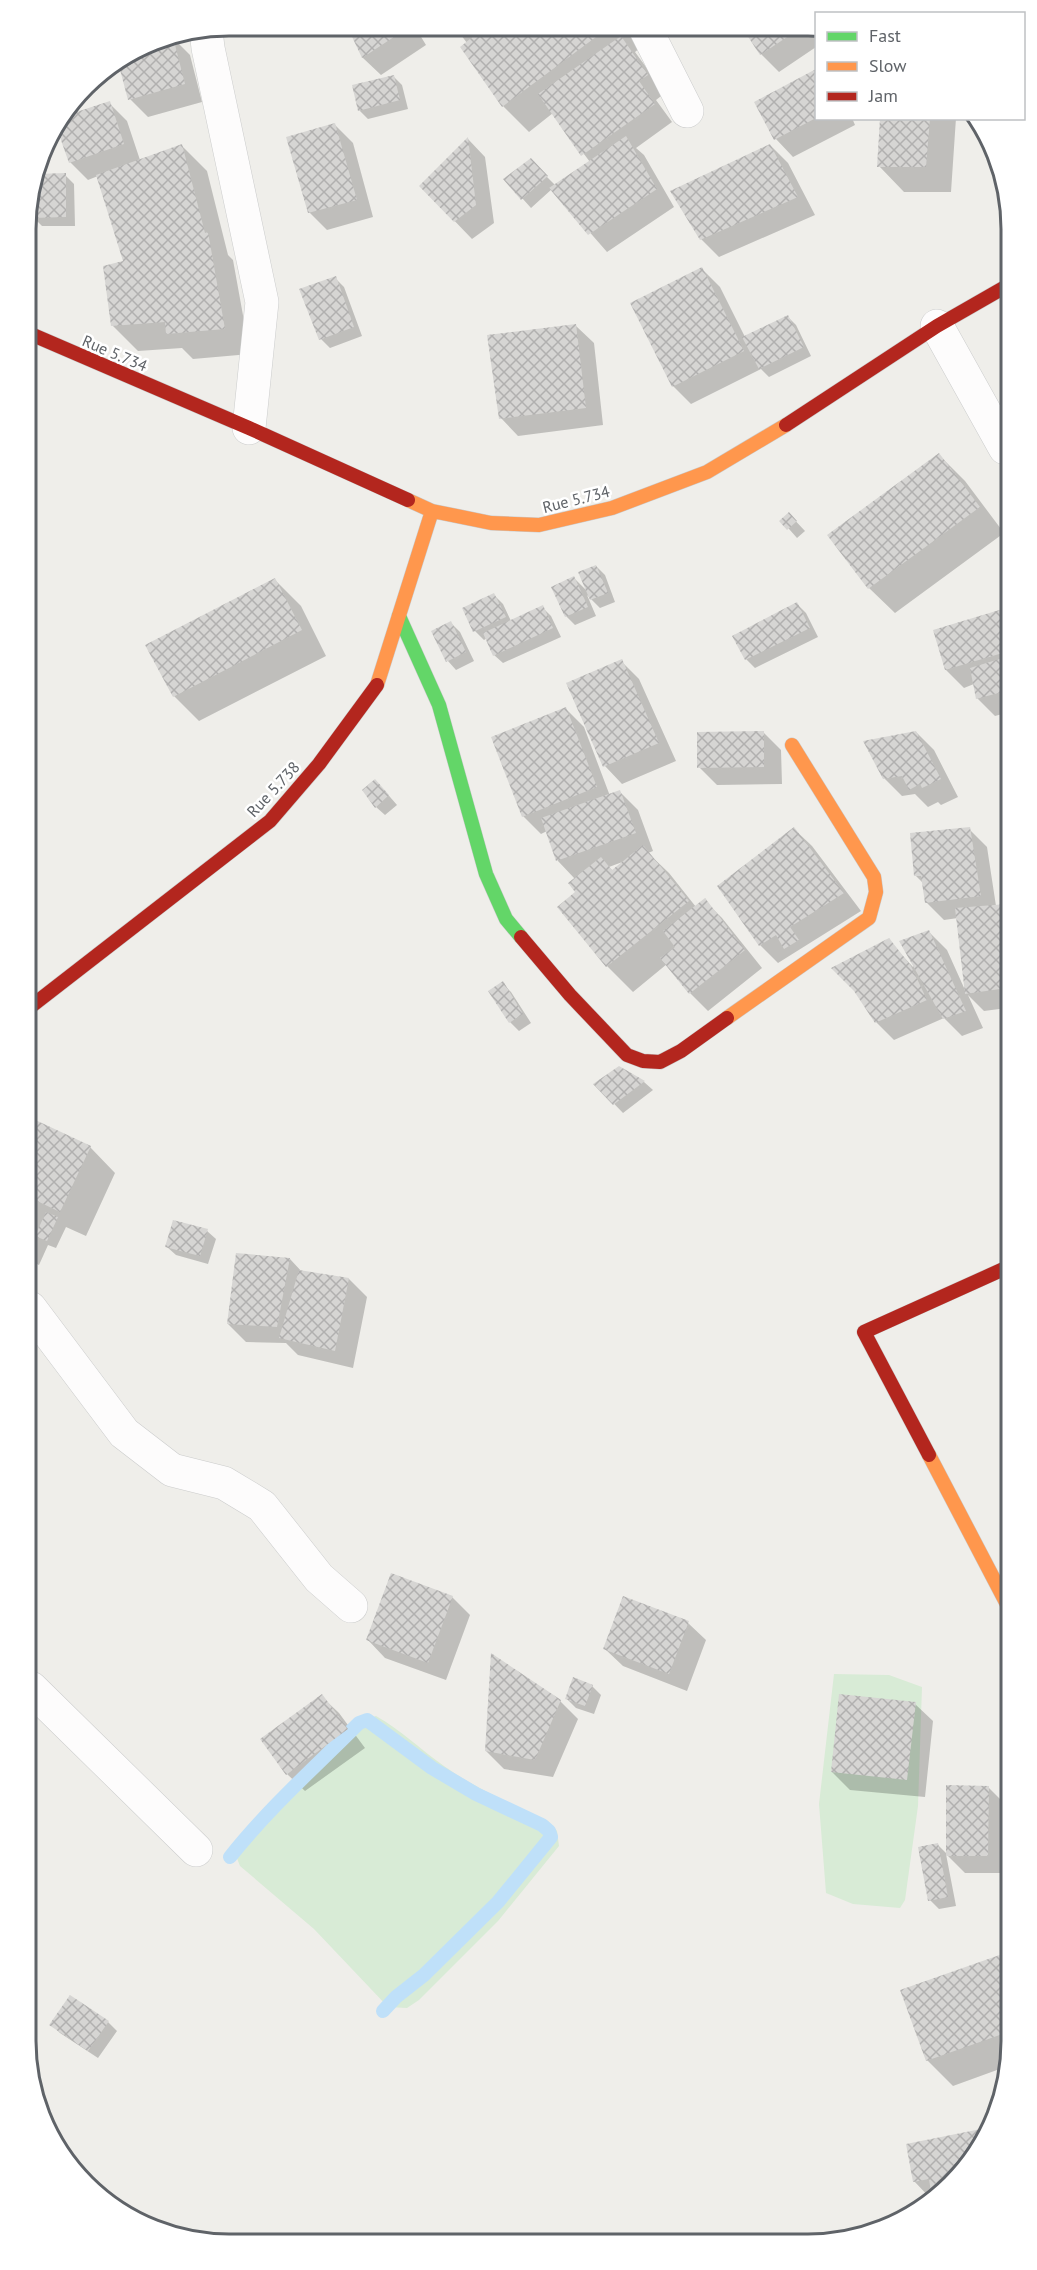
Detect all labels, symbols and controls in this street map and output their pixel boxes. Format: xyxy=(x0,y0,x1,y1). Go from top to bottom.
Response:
legend xyxy=(815,12,1025,120)
text: Fast xyxy=(869,24,901,47)
text: Slow xyxy=(869,54,907,77)
text: Jam xyxy=(868,84,898,107)
street label: Rue 5.734 xyxy=(79,330,151,376)
street label: Rue 5.734 xyxy=(540,481,612,517)
street label: Rue 5.738 xyxy=(242,757,304,821)

